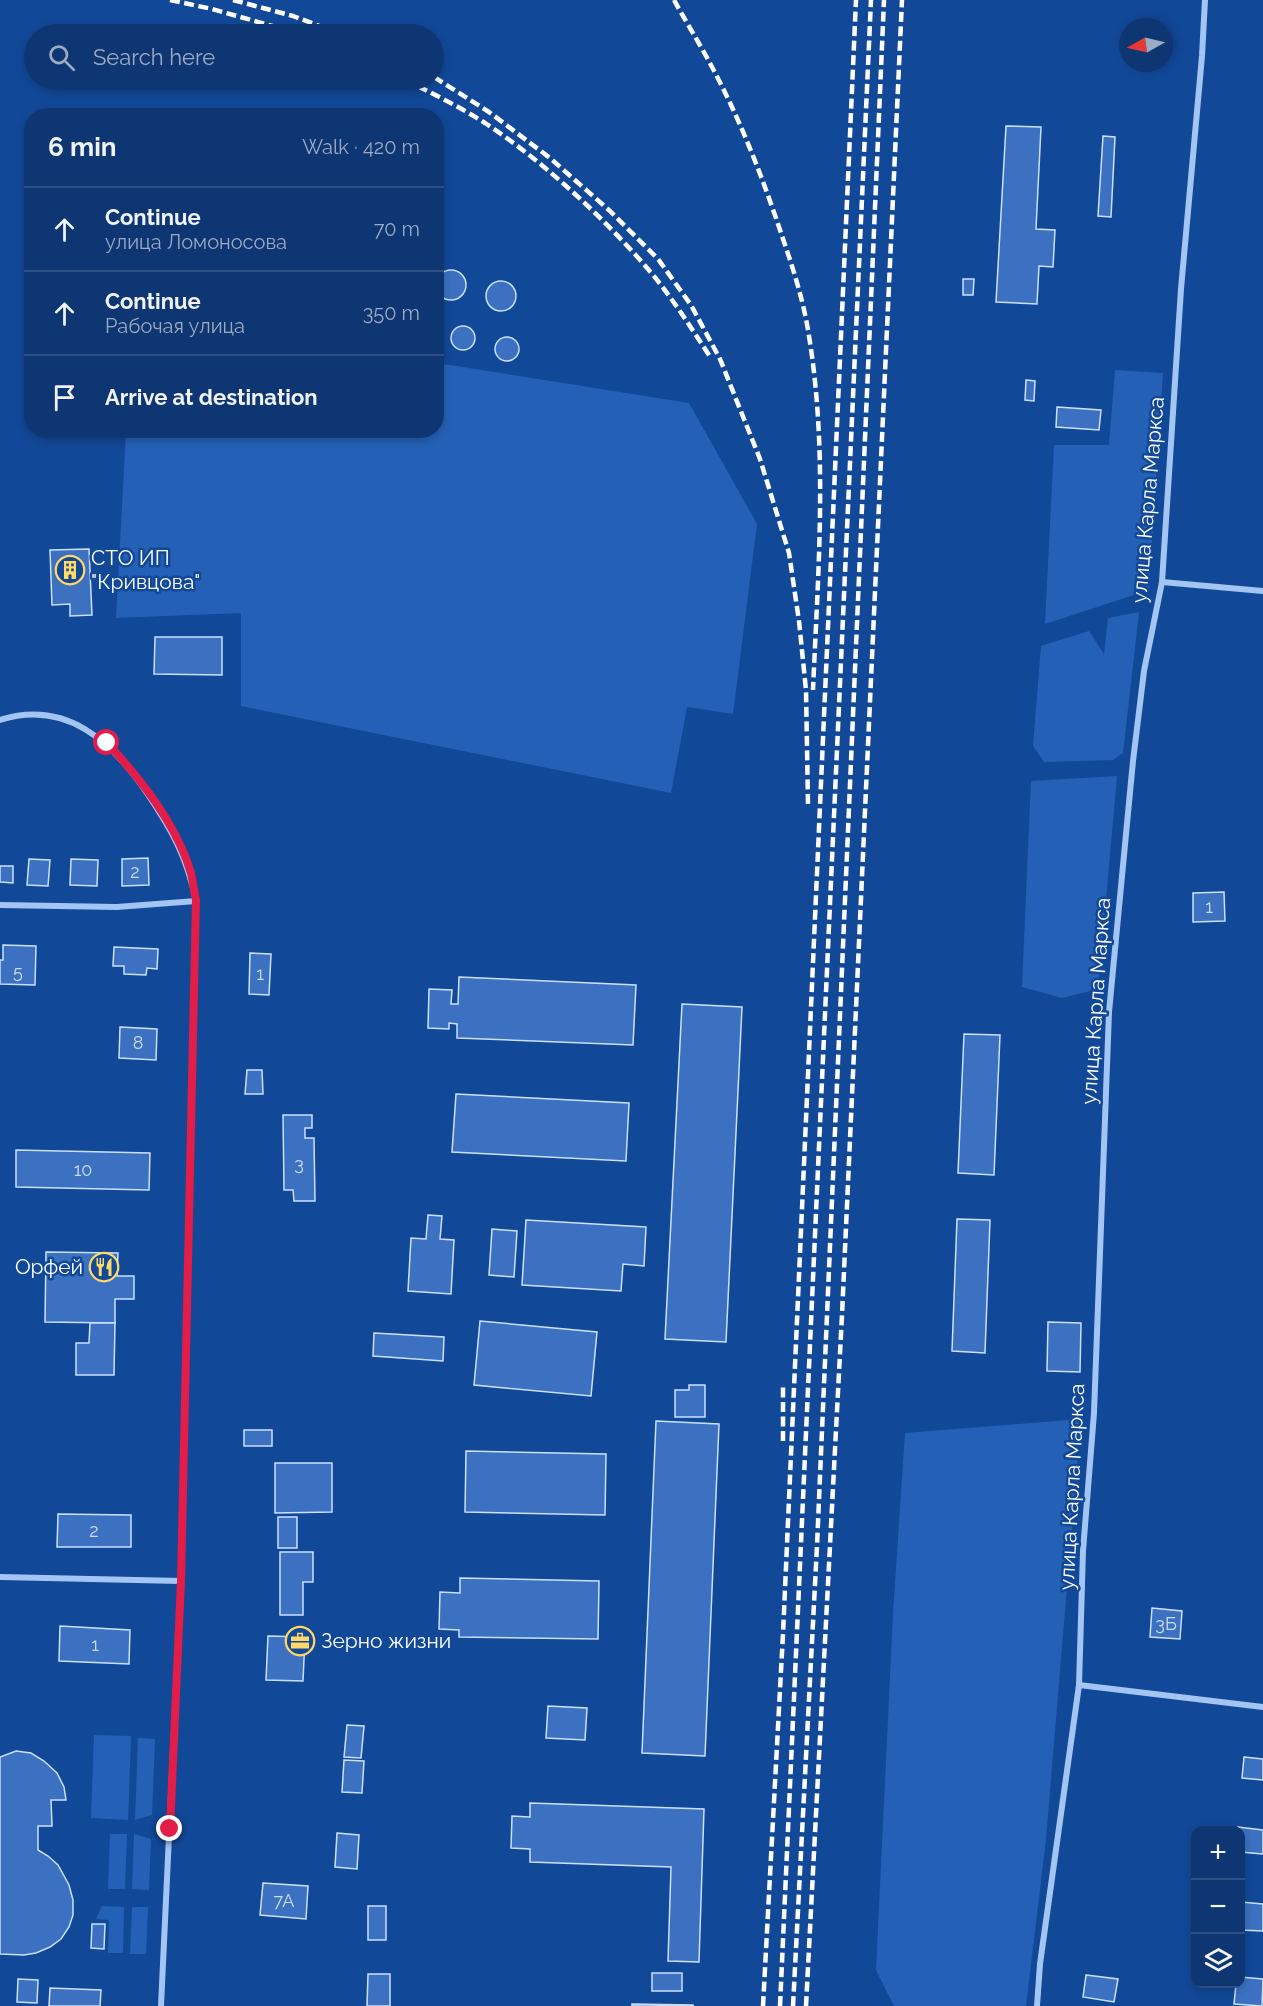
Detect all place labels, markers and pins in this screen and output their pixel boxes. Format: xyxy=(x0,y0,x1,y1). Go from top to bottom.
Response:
place label: СТО ИП "Кривцова" xyxy=(91,545,200,594)
building icon: СТО ИП "Кривцова" xyxy=(54,554,86,586)
restaurant icon: Орфей xyxy=(88,1251,120,1283)
place label: Орфей xyxy=(15,1254,83,1279)
office icon: Зерно жизни xyxy=(284,1625,316,1657)
place label: Зерно жизни xyxy=(321,1628,451,1653)

